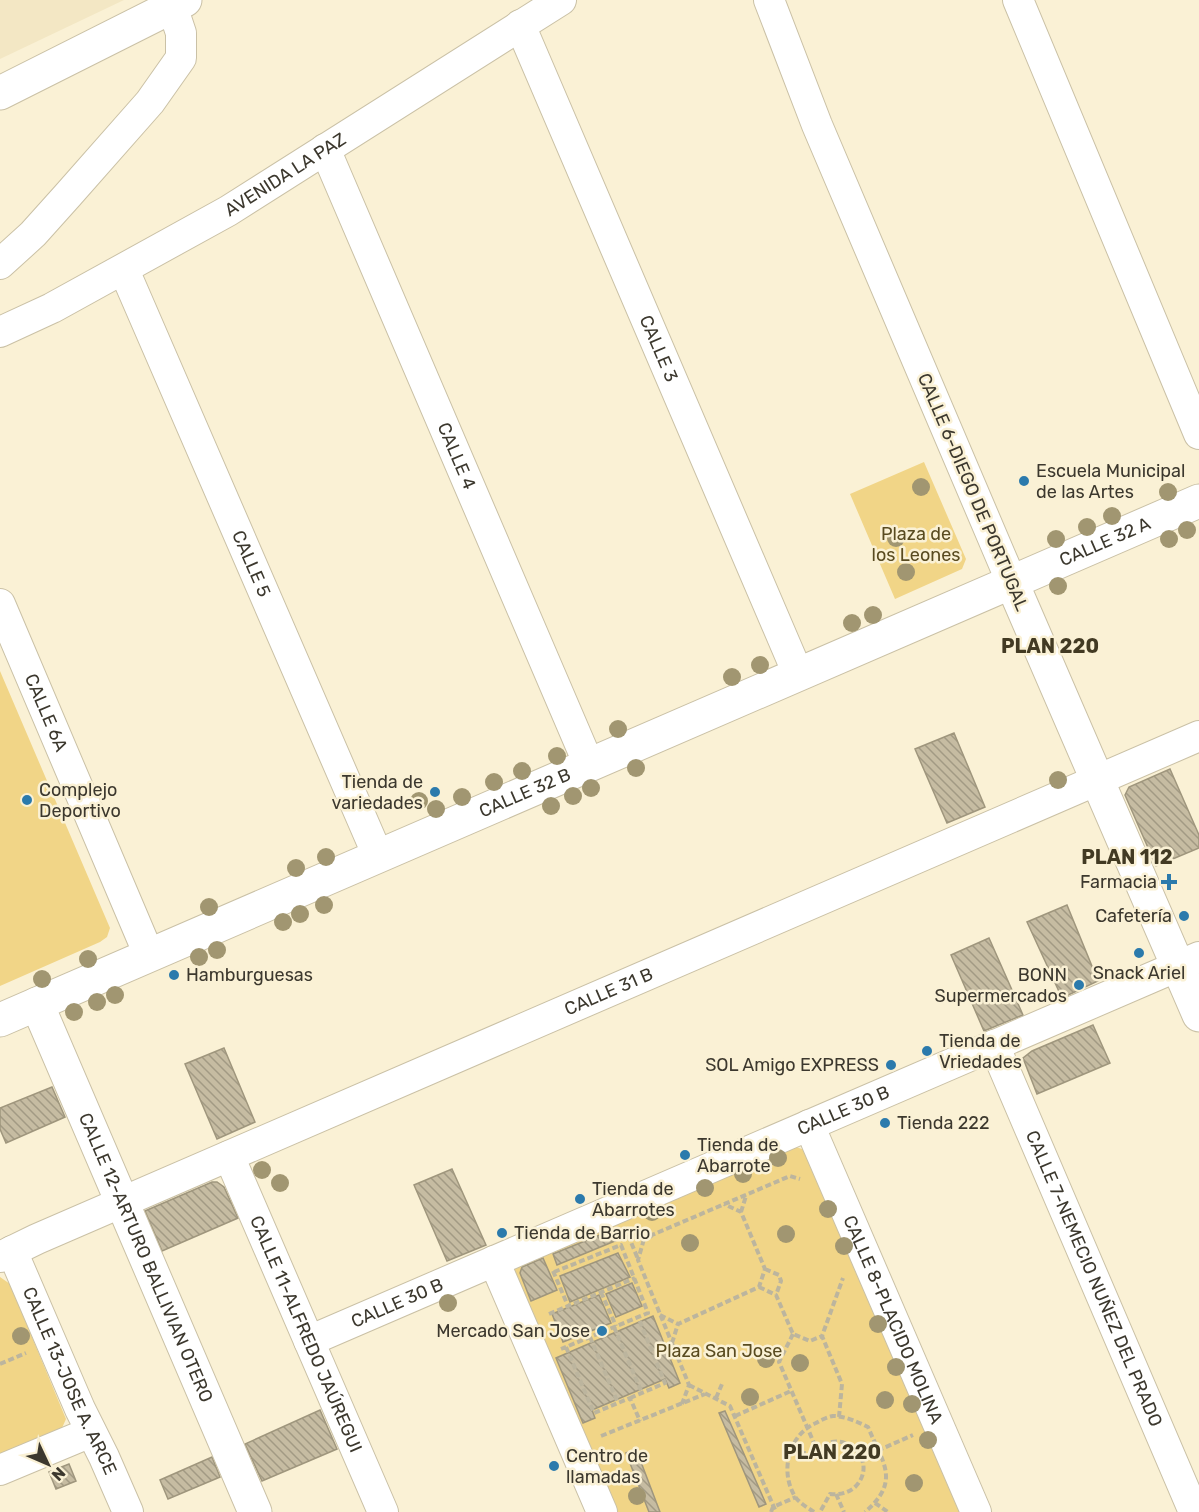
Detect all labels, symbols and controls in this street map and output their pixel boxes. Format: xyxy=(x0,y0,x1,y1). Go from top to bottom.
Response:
street label: AVENIDA LA PAZ xyxy=(220,128,350,221)
street label: CALLE 3 xyxy=(635,312,683,385)
street label: CALLE 6-DIEGO DE PORTUGAL xyxy=(913,370,1033,614)
street label: CALLE 4 xyxy=(433,419,481,493)
place label: Escuela Municipal de las Artes xyxy=(1036,460,1185,503)
marker: Escuela Municipal de las Artes xyxy=(1017,474,1031,488)
street label: CALLE 32 A xyxy=(1056,512,1154,571)
park label: Plaza de los Leones xyxy=(872,523,960,566)
street label: CALLE 5 xyxy=(227,527,275,600)
district label: PLAN 220 xyxy=(1001,634,1099,658)
street label: CALLE 6A xyxy=(20,670,72,755)
street label: CALLE 32 B xyxy=(476,763,574,822)
place label: Tienda de variedades xyxy=(332,771,423,814)
place label: Complejo Deportivo xyxy=(39,779,121,822)
marker: Tienda de variedades xyxy=(428,785,442,799)
marker: Complejo Deportivo xyxy=(20,793,34,807)
district label: PLAN 112 xyxy=(1081,845,1173,869)
place label: Farmacia xyxy=(1080,871,1157,893)
marker: Farmacia xyxy=(1162,875,1176,889)
place label: Cafetería xyxy=(1095,905,1172,927)
marker: Cafetería xyxy=(1177,909,1191,923)
marker: Snack Ariel xyxy=(1132,946,1146,960)
place label: Snack Ariel xyxy=(1093,962,1185,984)
street label: CALLE 31 B xyxy=(561,963,656,1020)
place label: Hamburguesas xyxy=(186,964,313,986)
place label: BONN Supermercados xyxy=(934,964,1067,1007)
marker: Hamburguesas xyxy=(167,968,181,982)
marker: BONN Supermercados xyxy=(1072,978,1086,992)
place label: Tienda de Vriedades xyxy=(939,1030,1022,1073)
marker: Tienda de Vriedades xyxy=(920,1044,934,1058)
place label: SOL Amigo EXPRESS xyxy=(705,1054,879,1076)
marker: SOL Amigo EXPRESS xyxy=(884,1058,898,1072)
street label: CALLE 30 B xyxy=(794,1081,893,1140)
street label: CALLE 12-ARTURO BALLIVIAN OTERO xyxy=(74,1109,218,1406)
place label: Tienda 222 xyxy=(897,1112,989,1134)
marker: Tienda 222 xyxy=(878,1116,892,1130)
street label: CALLE 7-NEMECIO NUÑEZ DEL PRADO xyxy=(1021,1127,1167,1430)
place label: Tienda de Abarrote xyxy=(697,1134,779,1177)
marker: Tienda de Abarrote xyxy=(678,1148,692,1162)
place label: Tienda de Abarrotes xyxy=(592,1178,675,1221)
marker: Tienda de Abarrotes xyxy=(573,1192,587,1206)
street label: CALLE 11-ALFREDO JAÚREGUI xyxy=(245,1212,367,1456)
street label: CALLE 8-PLACIDO MOLINA xyxy=(838,1212,948,1427)
place label: Tienda de Barrio xyxy=(514,1222,650,1244)
marker: Tienda de Barrio xyxy=(495,1226,509,1240)
street label: CALLE 30 B xyxy=(348,1273,447,1333)
street label: CALLE 13-JOSE A. ARCE xyxy=(18,1284,121,1478)
place label: Mercado San Jose xyxy=(436,1320,590,1342)
marker: Mercado San Jose xyxy=(595,1324,609,1338)
park label: Plaza San Jose xyxy=(656,1340,782,1362)
north arrow xyxy=(18,1434,78,1494)
district label: PLAN 220 xyxy=(783,1440,881,1464)
place label: Centro de llamadas xyxy=(566,1445,648,1488)
marker: Centro de llamadas xyxy=(547,1459,561,1473)
text: N xyxy=(48,1463,69,1485)

